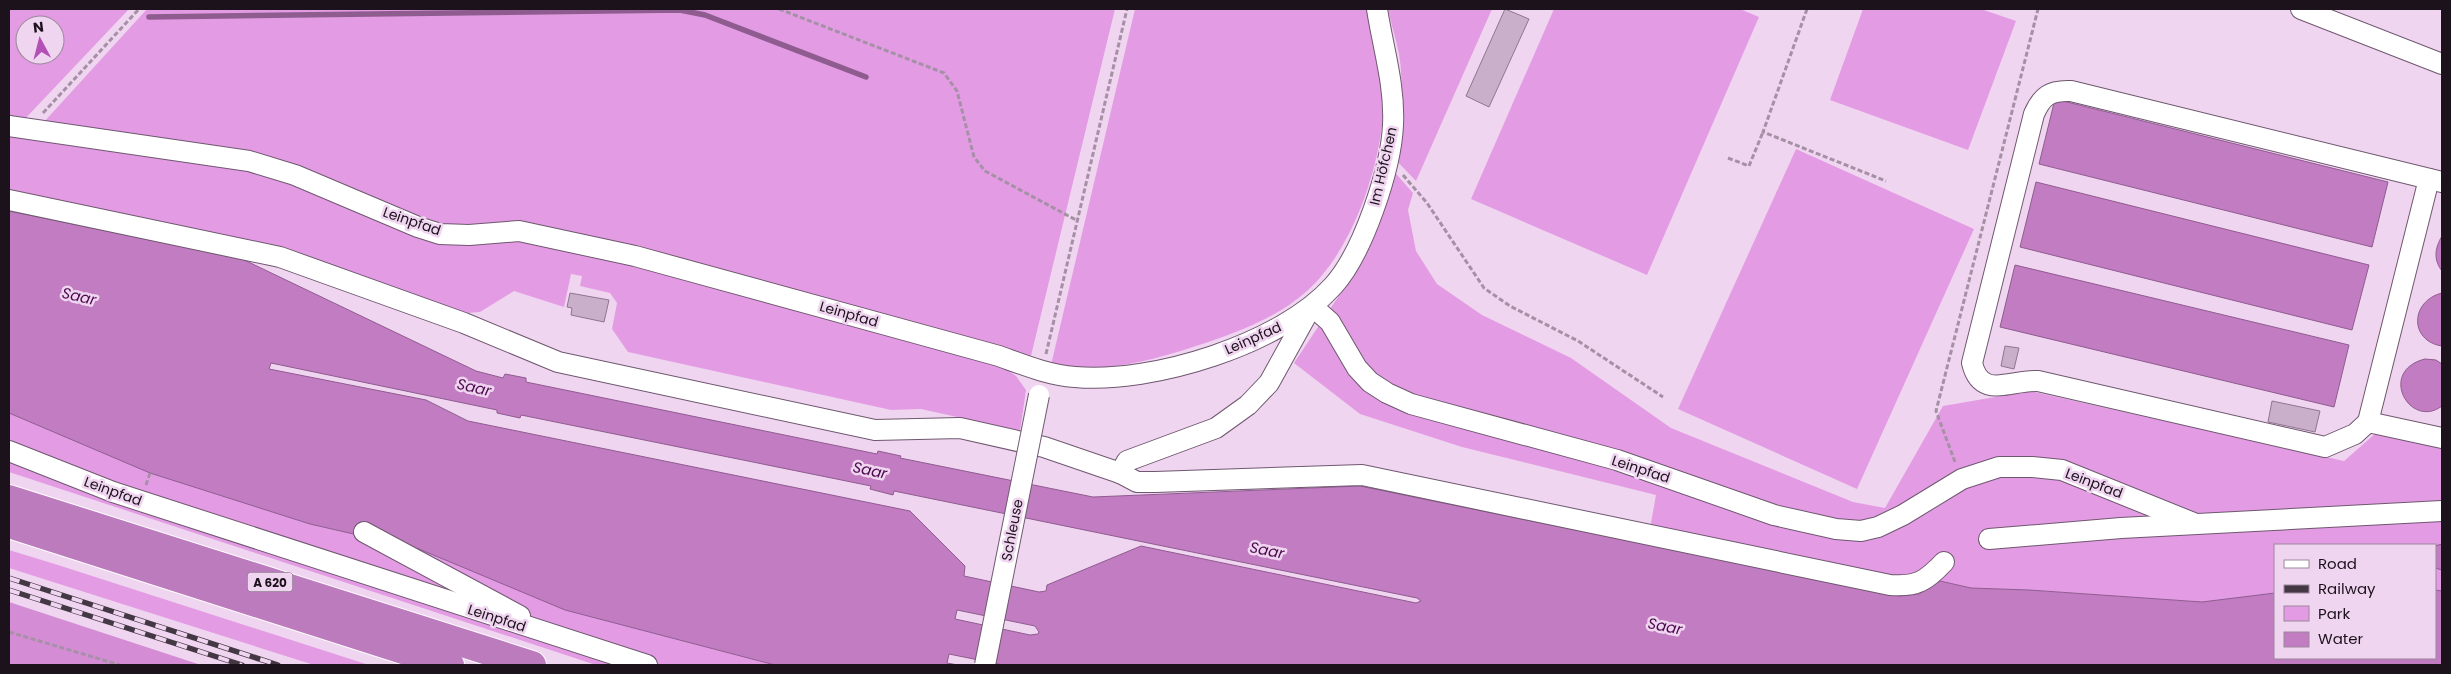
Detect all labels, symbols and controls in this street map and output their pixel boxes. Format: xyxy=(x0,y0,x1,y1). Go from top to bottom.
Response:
north arrow xyxy=(15,15,65,65)
text: N xyxy=(32,17,45,38)
street label: Im Höfchen xyxy=(1364,125,1402,207)
street label: Leinpfad xyxy=(380,202,444,240)
water label: Saar xyxy=(60,282,99,310)
street label: Leinpfad xyxy=(817,296,881,332)
street label: Leinpfad xyxy=(1221,317,1285,359)
water label: Saar xyxy=(455,373,494,401)
street label: Leinpfad xyxy=(1609,450,1673,488)
water label: Saar xyxy=(851,456,890,484)
street label: Leinpfad xyxy=(2062,463,2126,503)
street label: Leinpfad xyxy=(81,471,145,511)
street label: Schleuse xyxy=(996,497,1028,563)
water label: Saar xyxy=(1248,536,1286,564)
legend xyxy=(2274,544,2436,659)
text: Road xyxy=(2318,553,2357,574)
road number: A 620 xyxy=(248,572,292,592)
text: Railway xyxy=(2318,578,2376,599)
street label: Leinpfad xyxy=(465,599,529,637)
text: Park xyxy=(2318,603,2350,624)
water label: Saar xyxy=(1646,612,1684,640)
text: Water xyxy=(2318,628,2364,649)

